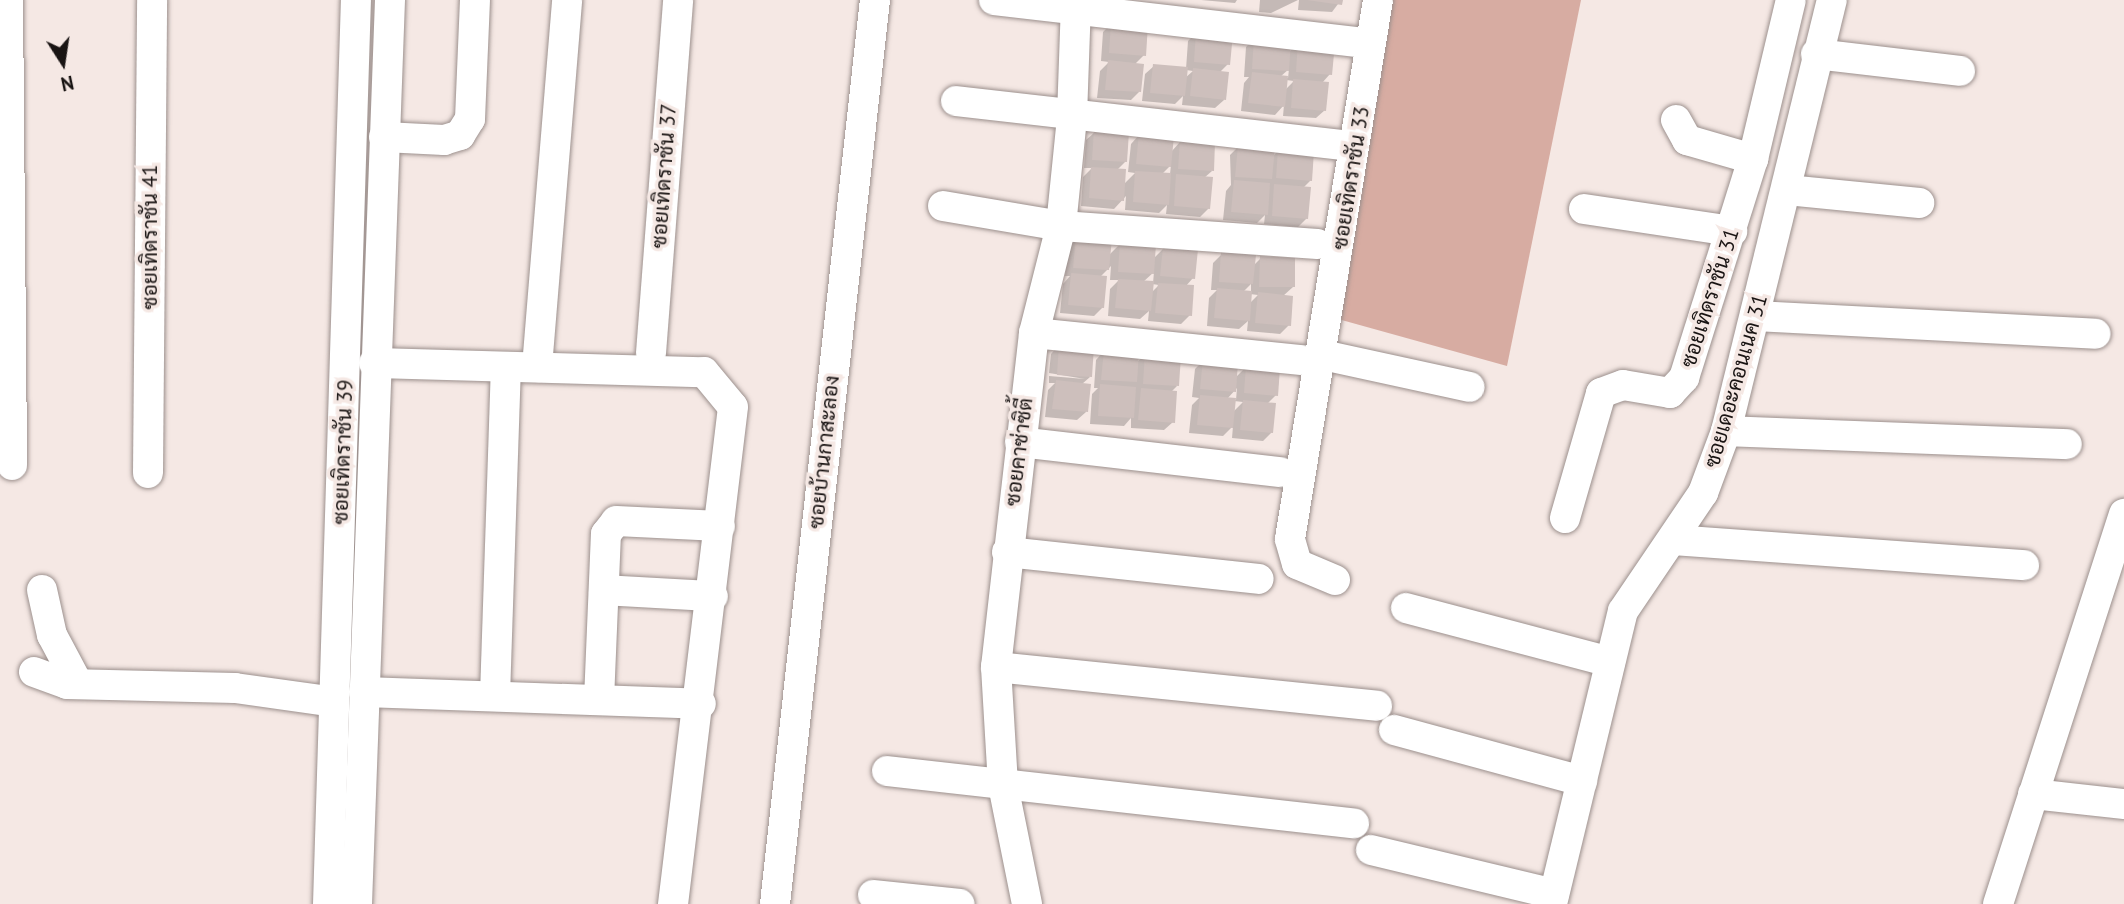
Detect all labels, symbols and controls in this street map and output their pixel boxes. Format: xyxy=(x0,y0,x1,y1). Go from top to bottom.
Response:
north arrow xyxy=(28,28,98,98)
text: N xyxy=(59,71,76,97)
street label: ซอยเทิดราชัน 37 xyxy=(646,103,682,249)
street label: ซอยเทิดราชัน 33 xyxy=(1327,104,1375,252)
street label: ซอยเทิดราชัน 41 xyxy=(137,165,163,309)
street label: ซอยเทิดราชัน 31 xyxy=(1676,225,1744,371)
street label: ซอยเดอะคอนเนค 31 xyxy=(1699,291,1773,471)
street label: ซอยบ้านกาสะลอง xyxy=(803,374,845,530)
street label: ซอยเทิดราชัน 39 xyxy=(328,379,358,525)
street label: ซอยคาซ่าซิตี้ xyxy=(1000,396,1038,508)

